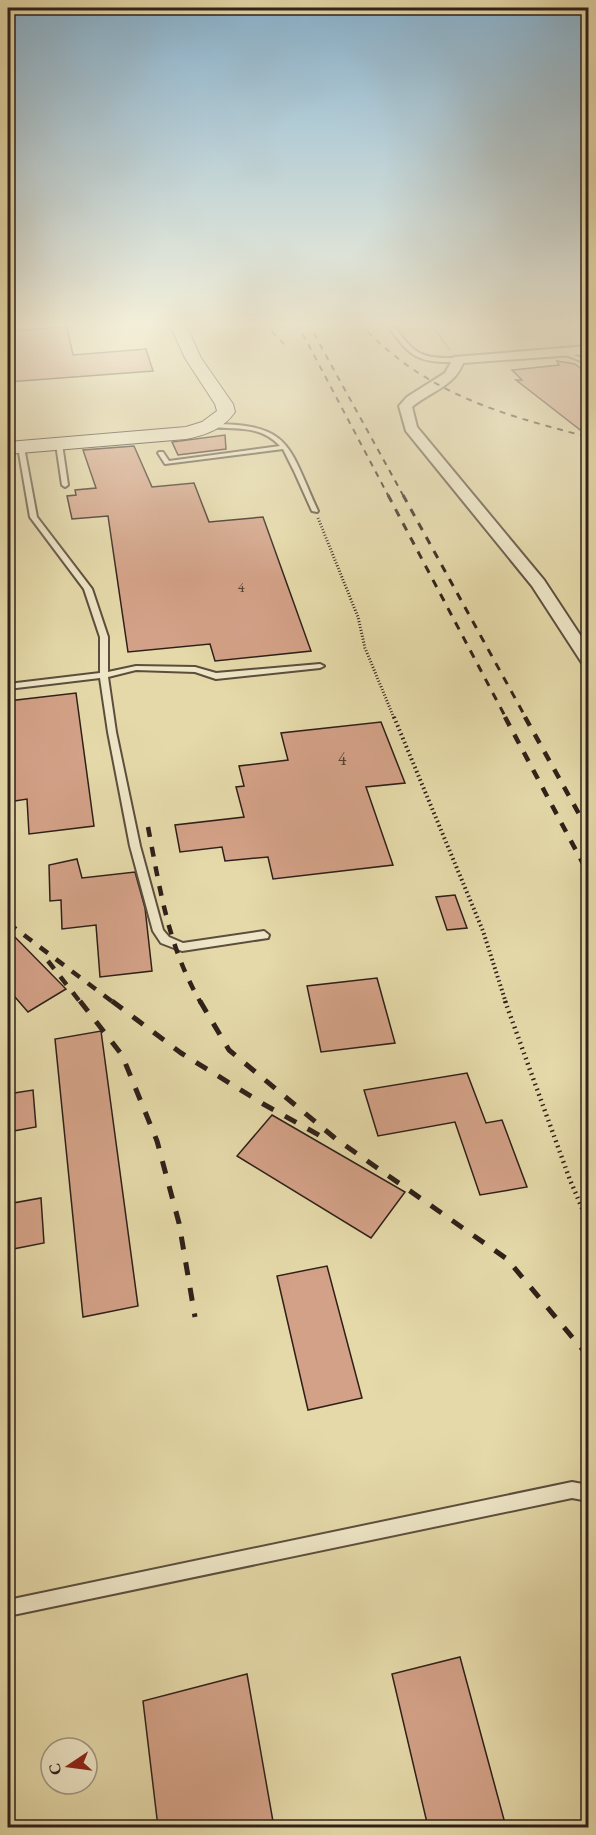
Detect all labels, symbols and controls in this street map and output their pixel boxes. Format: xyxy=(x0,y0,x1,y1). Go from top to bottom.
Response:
house number: 4 xyxy=(237,577,245,596)
house number: 4 xyxy=(338,747,347,770)
north arrow xyxy=(39,1736,99,1796)
text: С xyxy=(43,1761,66,1777)

